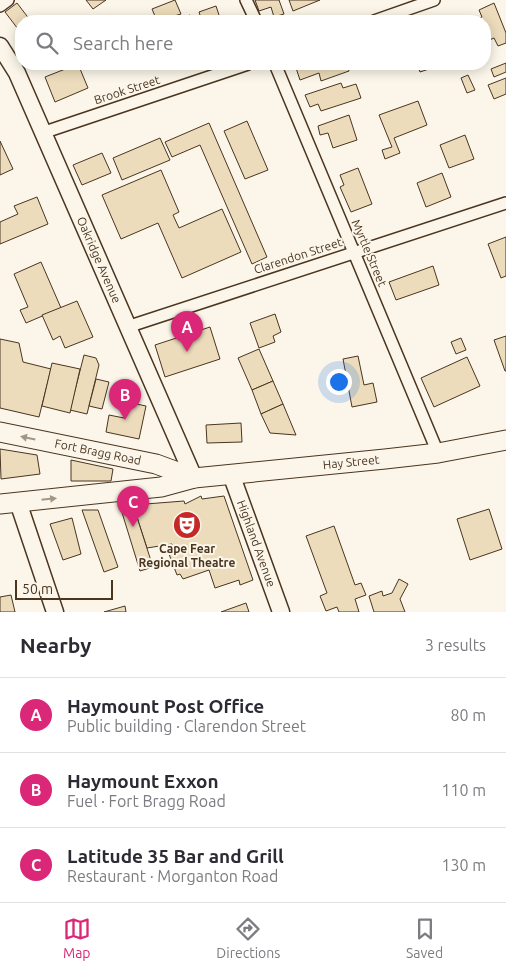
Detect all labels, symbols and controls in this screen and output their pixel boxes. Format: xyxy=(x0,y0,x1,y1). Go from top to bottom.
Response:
search box xyxy=(15,15,491,70)
icon: search xyxy=(33,29,61,57)
text: Search here xyxy=(73,32,173,54)
street label: Brook Street xyxy=(92,73,162,106)
street label: Oakridge Avenue xyxy=(75,215,124,305)
street label: Myrtle Street xyxy=(350,217,390,289)
street label: Clarendon Street xyxy=(252,235,344,276)
pin: A xyxy=(171,311,203,352)
your location xyxy=(326,369,352,395)
pin: B xyxy=(109,379,141,420)
one-way arrow xyxy=(20,434,35,442)
street label: Fort Bragg Road xyxy=(54,436,142,467)
street label: Hay Street xyxy=(322,453,380,471)
pin: C xyxy=(117,486,149,527)
one-way arrow xyxy=(41,495,57,503)
street label: Highland Avenue xyxy=(235,498,278,589)
theatre icon: Cape Fear Regional Theatre xyxy=(172,510,202,540)
place label: Cape Fear Regional Theatre xyxy=(139,542,235,569)
scale bar xyxy=(15,577,112,600)
text: 50 m xyxy=(22,581,53,597)
text: Nearby xyxy=(20,633,91,657)
text: 3 results xyxy=(425,636,486,654)
text: Haymount Post Office xyxy=(67,695,264,717)
text: A xyxy=(30,706,42,724)
text: 80 m xyxy=(450,706,486,724)
text: Public building · Clarendon Street xyxy=(67,717,306,735)
text: Haymount Exxon xyxy=(67,770,219,792)
text: B xyxy=(31,781,41,799)
text: 110 m xyxy=(441,781,486,799)
text: Fuel · Fort Bragg Road xyxy=(67,792,226,810)
text: Latitude 35 Bar and Grill xyxy=(67,845,284,867)
text: C xyxy=(31,856,41,874)
text: 130 m xyxy=(441,856,486,874)
text: Restaurant · Morganton Road xyxy=(67,867,278,885)
tab: Map xyxy=(63,915,91,961)
tab: Directions xyxy=(216,915,280,961)
tab: Saved xyxy=(406,915,443,961)

